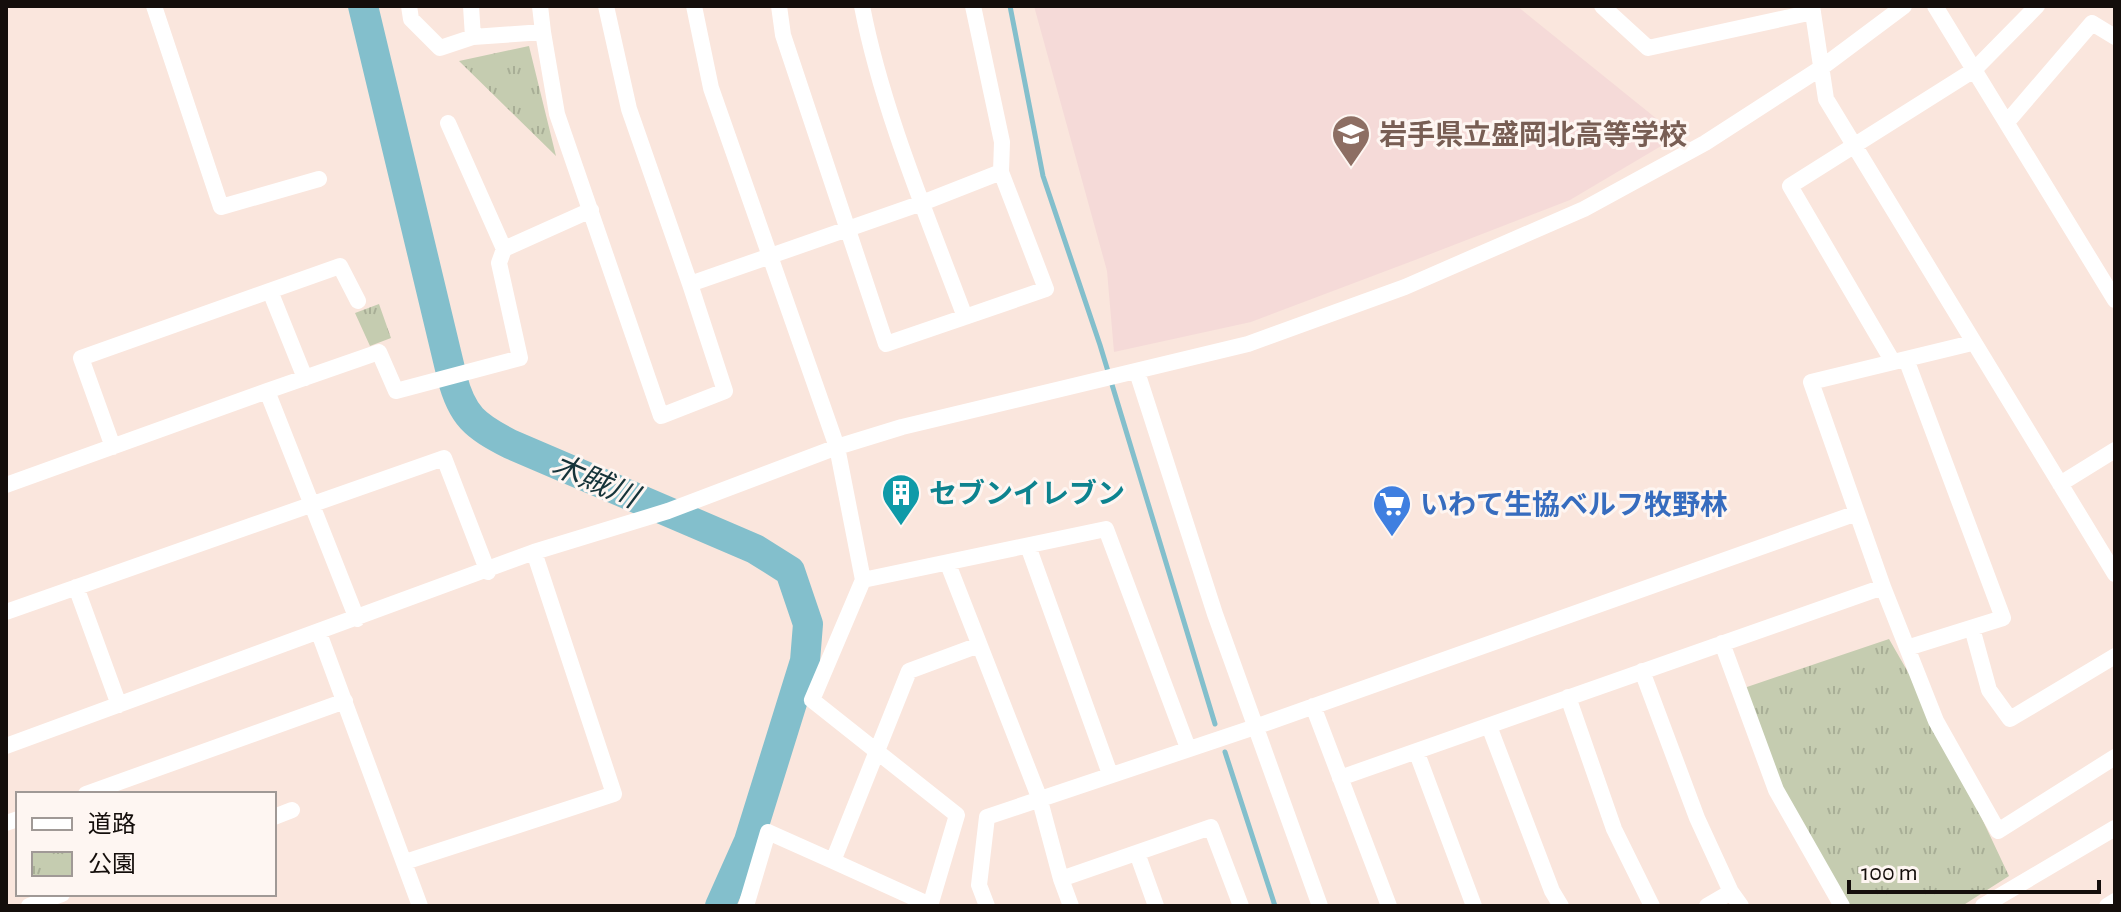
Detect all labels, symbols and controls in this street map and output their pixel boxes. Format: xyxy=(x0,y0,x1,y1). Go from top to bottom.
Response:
school or university icon: 岩手県立盛岡北高等学校 xyxy=(1330,113,1372,168)
place label: 岩手県立盛岡北高等学校 xyxy=(1379,119,1687,150)
water label: 木賊川 xyxy=(547,449,645,514)
building icon: セブンイレブン xyxy=(880,472,922,527)
place label: セブンイレブン xyxy=(929,478,1125,509)
supermarket icon: いわて生協ベルフ牧野林 xyxy=(1371,483,1413,538)
place label: いわて生協ベルフ牧野林 xyxy=(1420,489,1728,520)
legend xyxy=(16,792,276,896)
text: 道路 xyxy=(88,811,136,837)
scale bar xyxy=(1849,844,2099,894)
text: 公園 xyxy=(88,852,136,877)
text: 100 m xyxy=(1861,861,1918,885)

